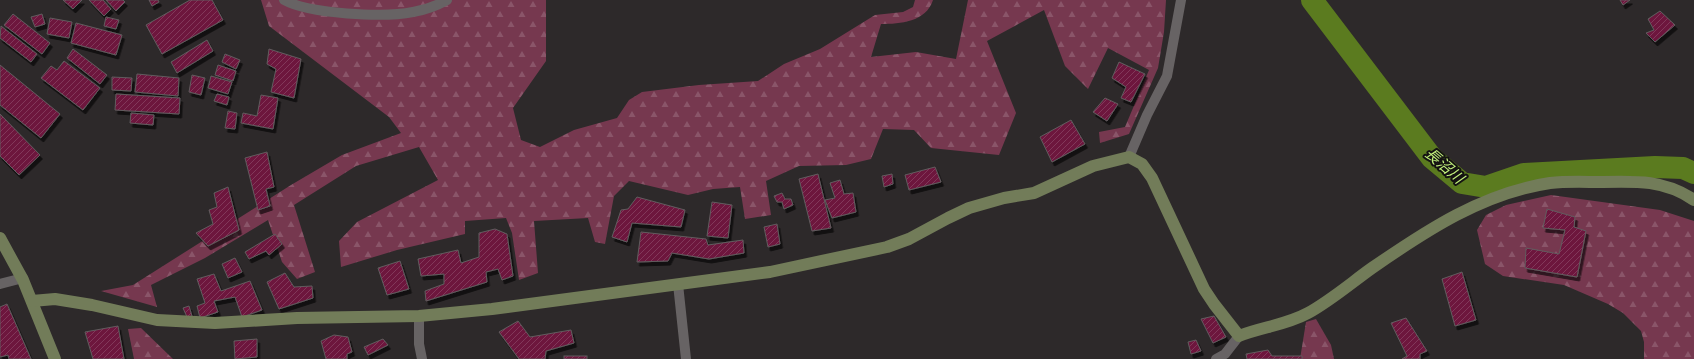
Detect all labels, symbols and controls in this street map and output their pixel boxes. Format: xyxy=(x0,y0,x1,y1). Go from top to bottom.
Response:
water label: 長沼川 xyxy=(1421,143,1470,189)

